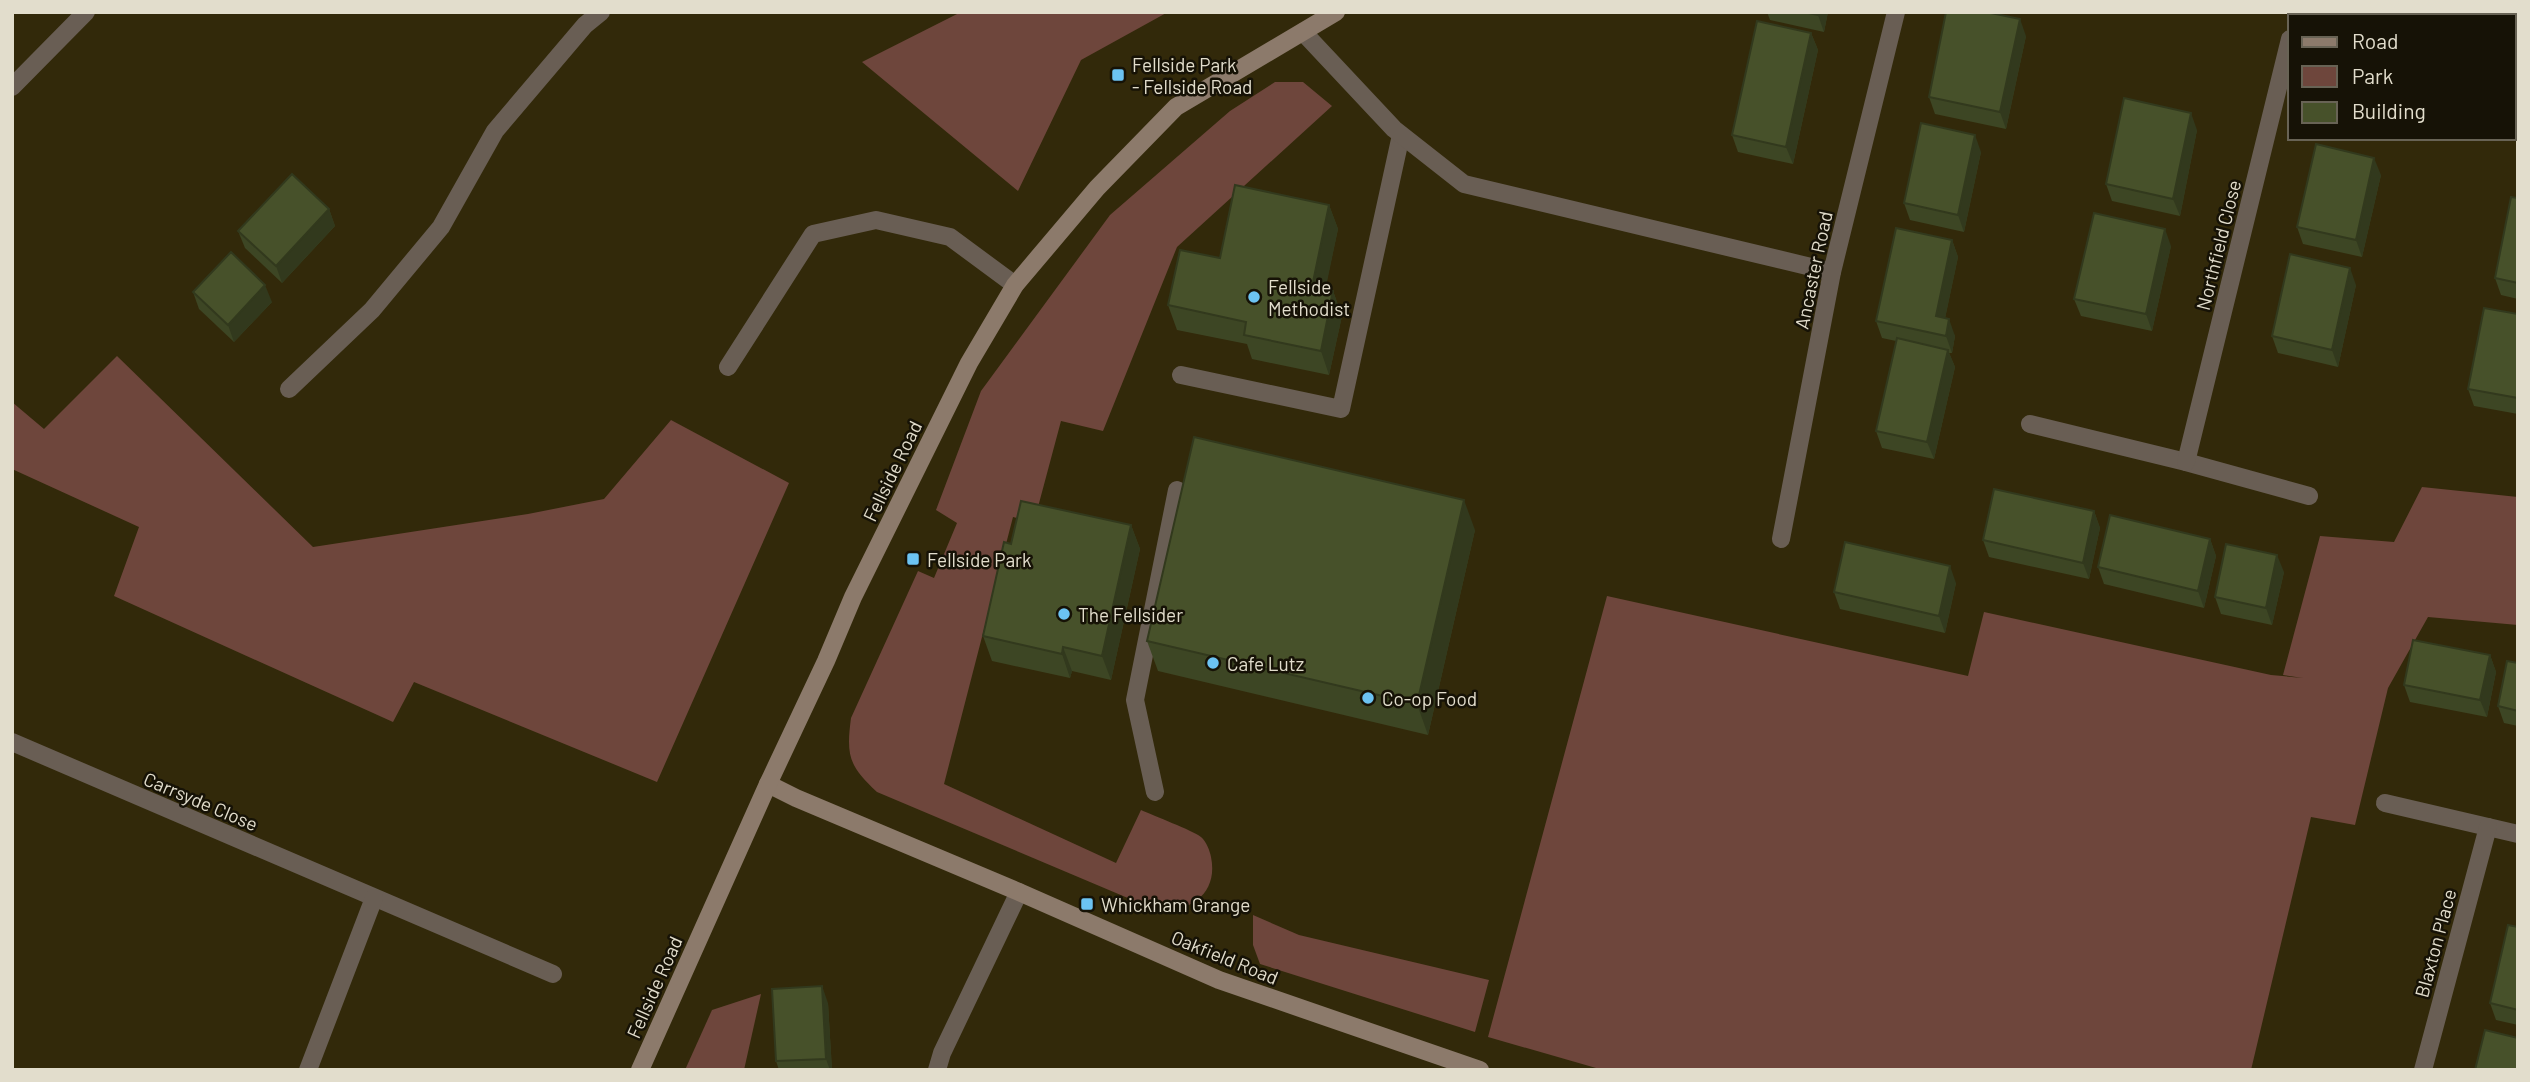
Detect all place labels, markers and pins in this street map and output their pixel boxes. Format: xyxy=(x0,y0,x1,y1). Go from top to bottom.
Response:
place label: Fellside Park - Fellside Road xyxy=(1132,53,1252,98)
marker: Fellside Park - Fellside Road xyxy=(1110,67,1126,83)
place label: Fellside Methodist xyxy=(1268,275,1350,320)
marker: Fellside Methodist xyxy=(1246,289,1262,305)
place label: Fellside Park xyxy=(927,548,1032,571)
marker: Fellside Park xyxy=(905,551,921,567)
place label: The Fellsider xyxy=(1078,603,1183,626)
marker: The Fellsider xyxy=(1056,606,1072,622)
place label: Cafe Lutz xyxy=(1227,652,1304,675)
marker: Cafe Lutz xyxy=(1205,655,1221,671)
place label: Co-op Food xyxy=(1382,687,1477,710)
marker: Co-op Food xyxy=(1360,690,1376,706)
place label: Whickham Grange xyxy=(1101,893,1250,916)
marker: Whickham Grange xyxy=(1079,896,1095,912)

